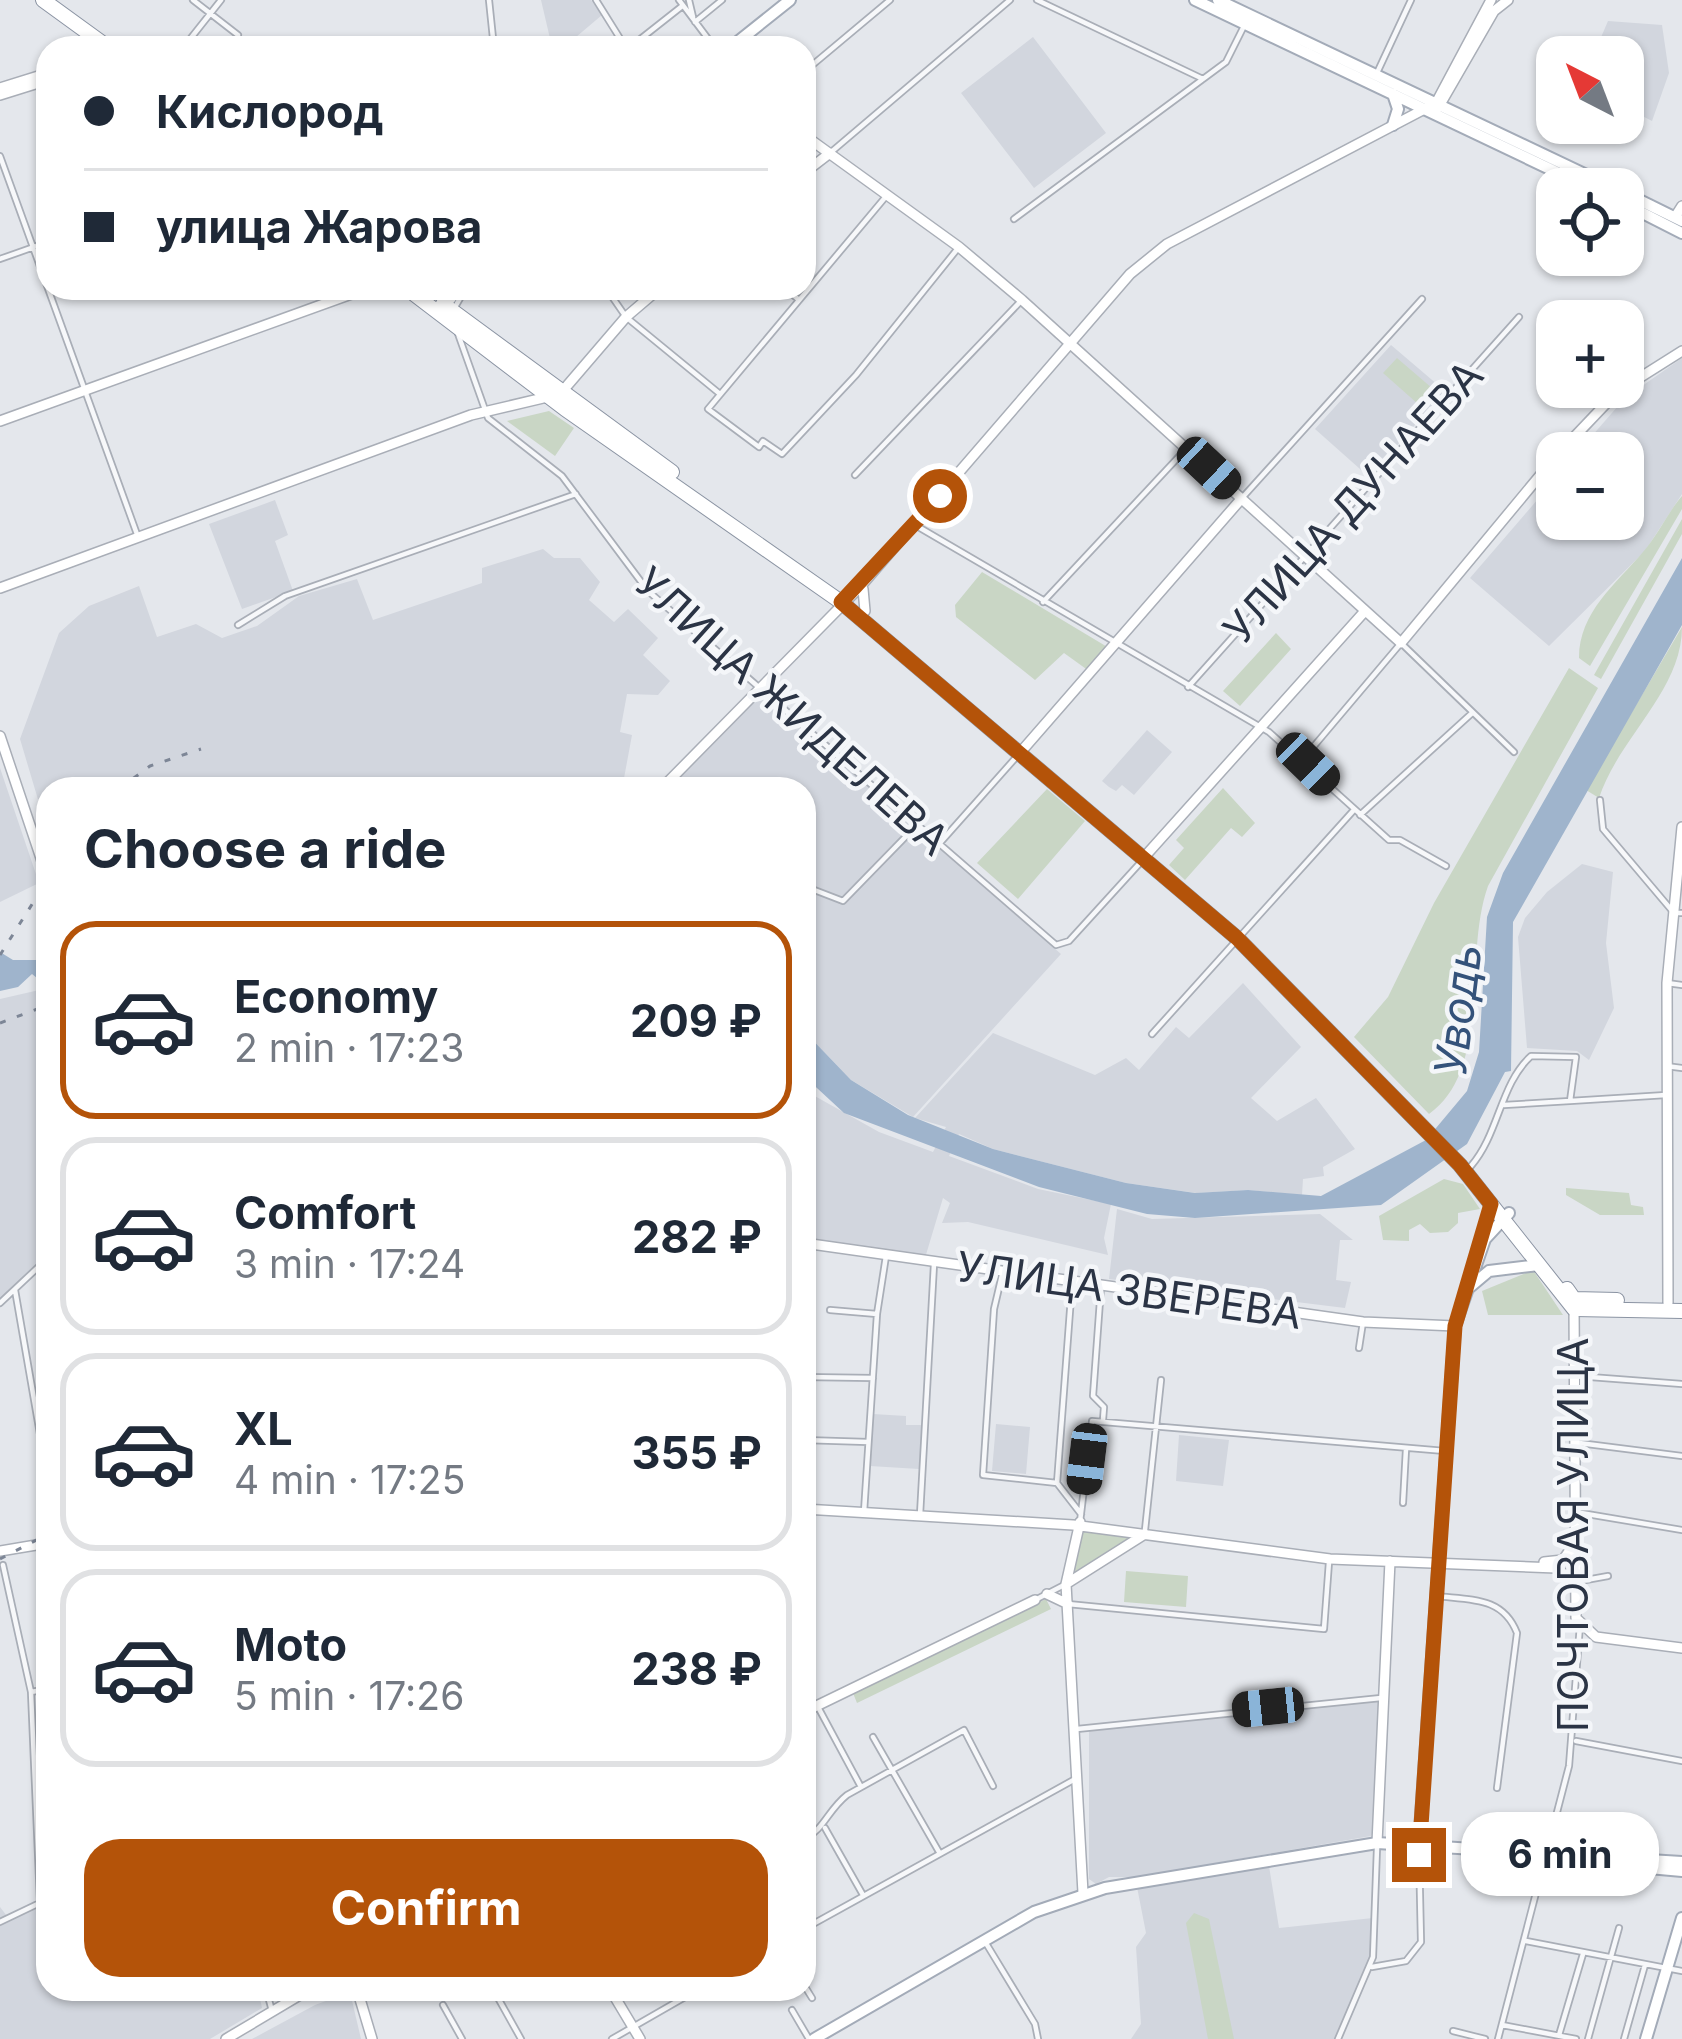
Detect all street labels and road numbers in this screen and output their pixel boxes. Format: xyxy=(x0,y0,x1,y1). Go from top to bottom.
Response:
street label: УЛИЦА ДУНАЕВА xyxy=(1212,350,1493,654)
street label: УЛИЦА ЖИДЕЛЕВА xyxy=(625,556,960,865)
street label: УЛИЦА ЗВЕРЕВА xyxy=(953,1240,1305,1339)
street label: ПОЧТОВАЯ УЛИЦА xyxy=(1547,1338,1598,1732)

